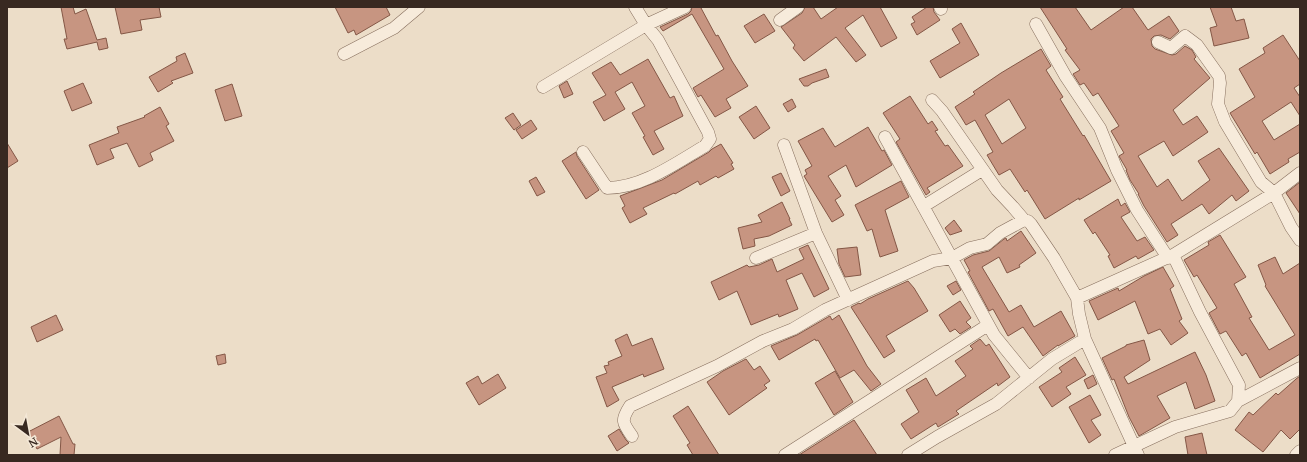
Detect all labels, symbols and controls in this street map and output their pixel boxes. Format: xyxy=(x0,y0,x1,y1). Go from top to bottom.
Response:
north arrow xyxy=(8,414,48,454)
text: N xyxy=(26,434,41,452)

